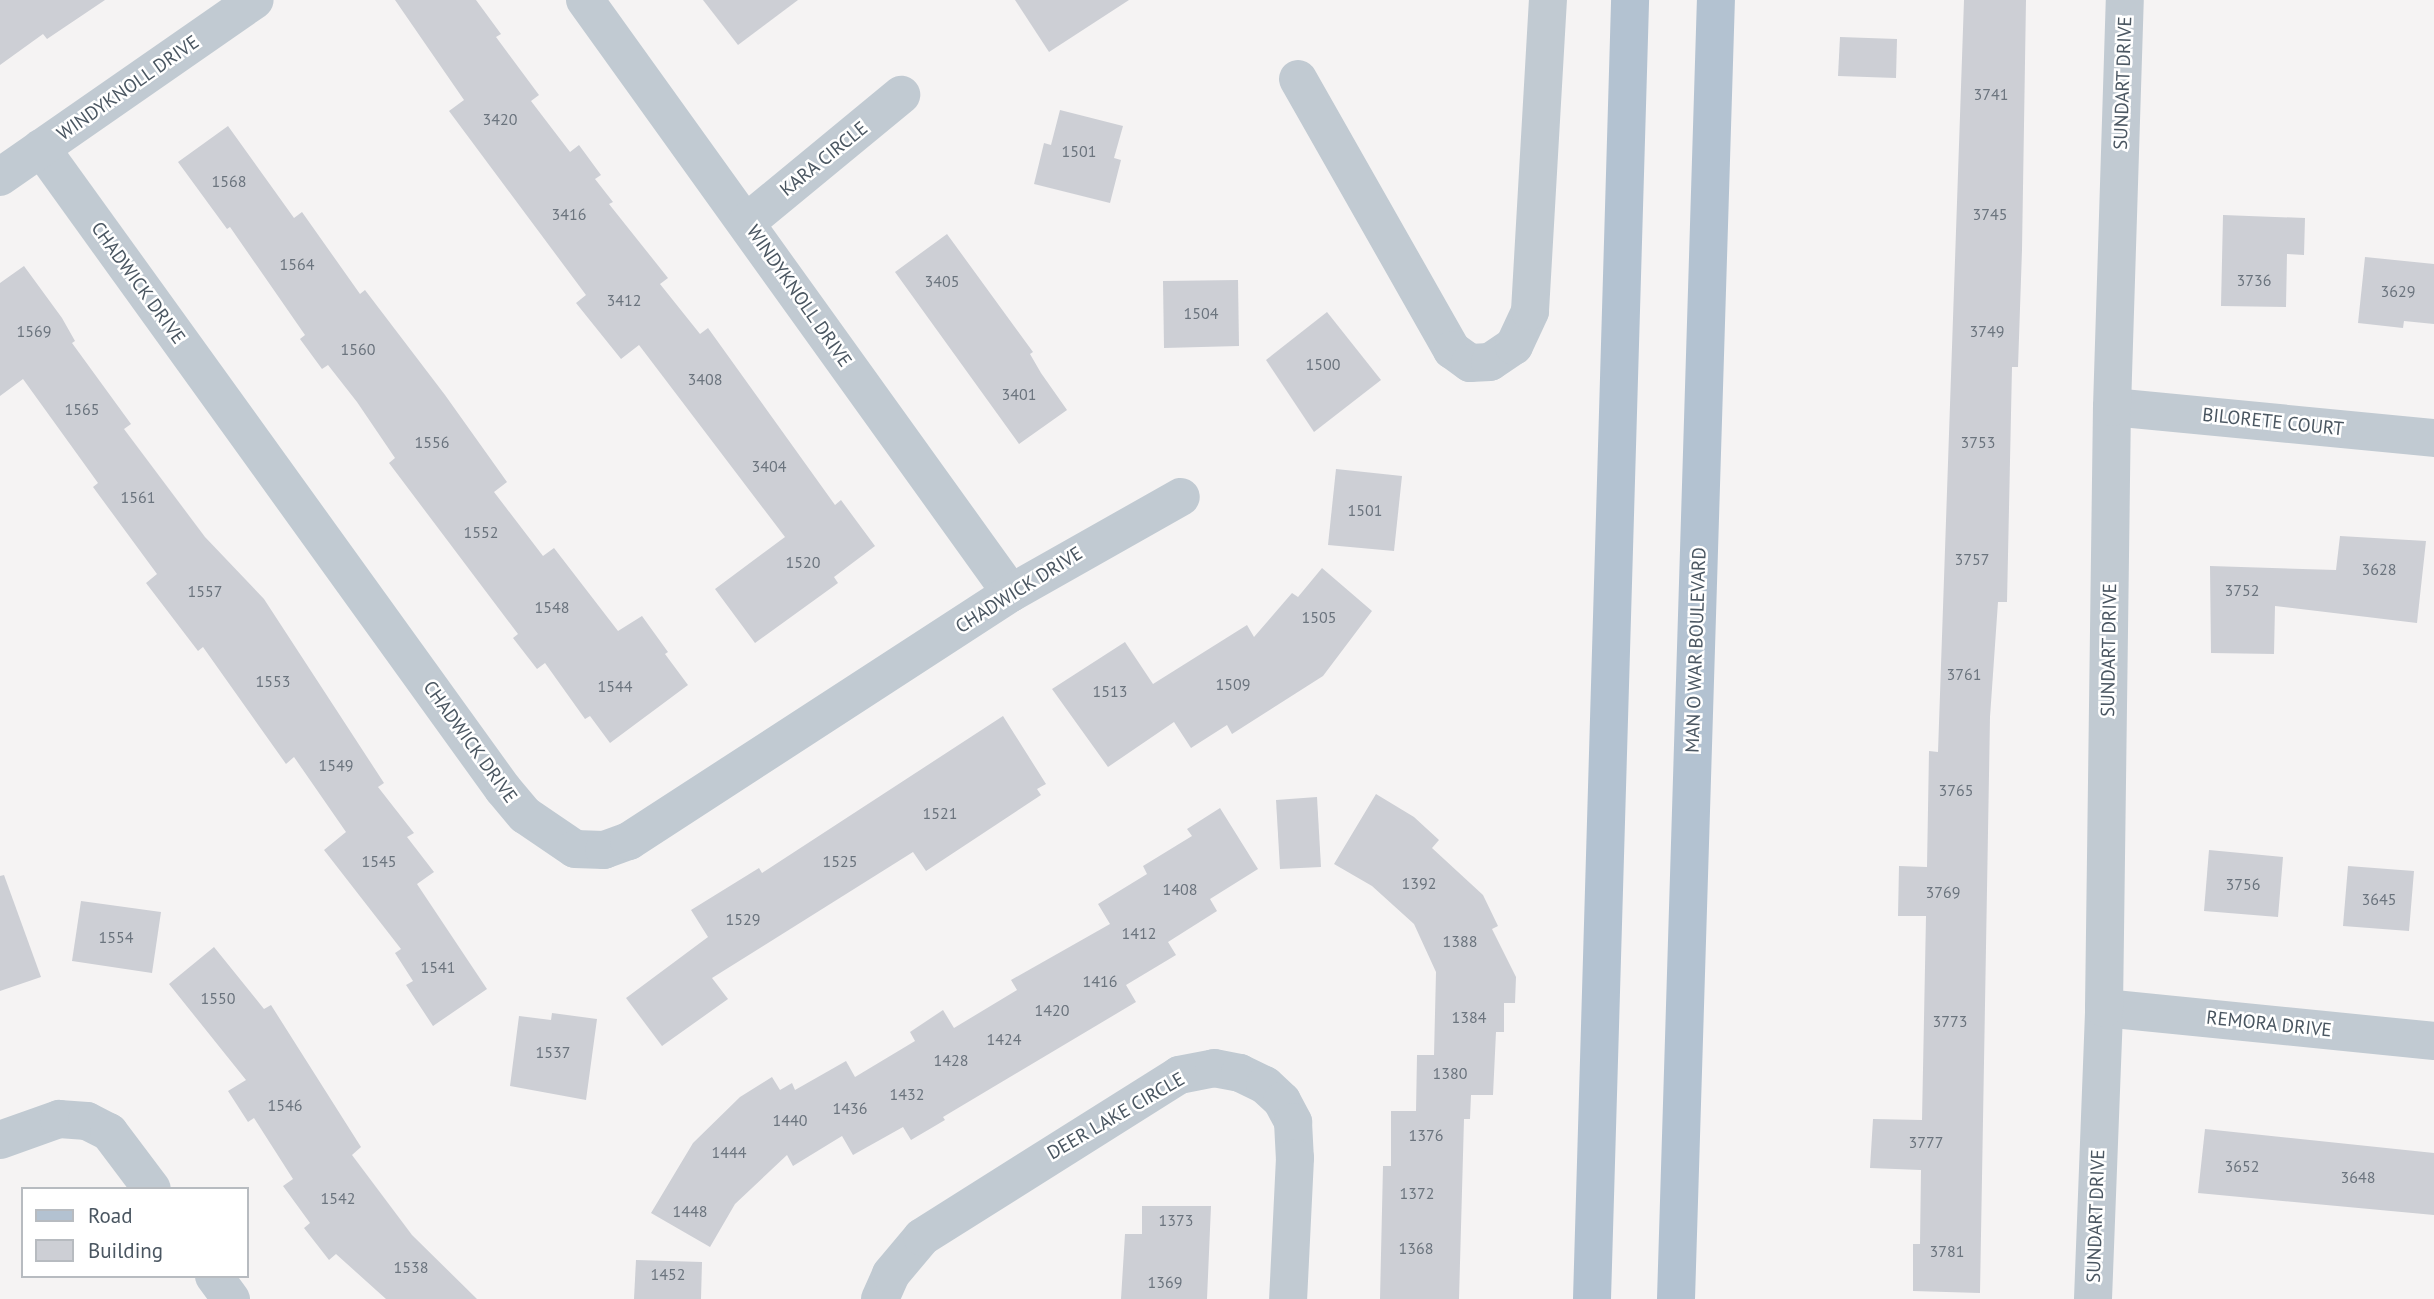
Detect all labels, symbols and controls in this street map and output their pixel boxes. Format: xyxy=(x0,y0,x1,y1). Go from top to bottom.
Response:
street label: SUNDART DRIVE xyxy=(2109,15,2137,151)
street label: WINDYKNOLL DRIVE xyxy=(52,30,204,146)
house number: 3741 xyxy=(1974,84,2008,104)
house number: 3420 xyxy=(483,109,517,129)
street label: KARA CIRCLE xyxy=(775,117,873,201)
house number: 1501 xyxy=(1062,141,1096,161)
house number: 1568 xyxy=(212,171,246,191)
house number: 3416 xyxy=(552,204,586,224)
house number: 3745 xyxy=(1973,204,2007,224)
street label: CHADWICK DRIVE xyxy=(86,217,190,349)
street label: WINDYKNOLL DRIVE xyxy=(741,220,857,372)
house number: 1564 xyxy=(280,254,314,274)
house number: 3736 xyxy=(2237,270,2271,290)
house number: 3405 xyxy=(925,271,959,291)
house number: 3629 xyxy=(2381,281,2415,301)
house number: 3412 xyxy=(607,290,641,310)
house number: 1504 xyxy=(1184,303,1218,323)
house number: 1569 xyxy=(17,321,51,341)
house number: 3749 xyxy=(1970,321,2004,341)
house number: 1560 xyxy=(341,339,375,359)
house number: 1500 xyxy=(1306,354,1340,374)
house number: 3408 xyxy=(688,369,722,389)
house number: 3401 xyxy=(1002,384,1036,404)
house number: 1565 xyxy=(65,399,99,419)
street label: BILORETE COURT xyxy=(2201,403,2345,441)
house number: 1556 xyxy=(415,432,449,452)
house number: 3753 xyxy=(1961,432,1995,452)
house number: 3404 xyxy=(752,456,786,476)
house number: 1561 xyxy=(121,487,155,507)
house number: 1501 xyxy=(1348,500,1382,520)
house number: 1552 xyxy=(464,522,498,542)
street label: CHADWICK DRIVE xyxy=(951,542,1087,638)
street label: MAN O WAR BOULEVARD xyxy=(1681,547,1711,753)
house number: 3757 xyxy=(1955,549,1989,569)
house number: 1520 xyxy=(786,552,820,572)
house number: 3628 xyxy=(2362,559,2396,579)
house number: 3752 xyxy=(2225,580,2259,600)
house number: 1557 xyxy=(188,581,222,601)
street label: SUNDART DRIVE xyxy=(2096,583,2122,717)
house number: 1548 xyxy=(535,597,569,617)
house number: 1505 xyxy=(1302,607,1336,627)
house number: 3761 xyxy=(1947,664,1981,684)
house number: 1553 xyxy=(256,671,290,691)
house number: 1509 xyxy=(1216,674,1250,694)
street label: CHADWICK DRIVE xyxy=(418,676,522,808)
house number: 1544 xyxy=(598,676,632,696)
house number: 1513 xyxy=(1093,681,1127,701)
house number: 1549 xyxy=(319,755,353,775)
house number: 3765 xyxy=(1939,780,1973,800)
house number: 1521 xyxy=(923,803,957,823)
house number: 1545 xyxy=(362,851,396,871)
house number: 1525 xyxy=(823,851,857,871)
house number: 1392 xyxy=(1402,873,1436,893)
house number: 3756 xyxy=(2226,874,2260,894)
house number: 1408 xyxy=(1163,879,1197,899)
house number: 3769 xyxy=(1926,882,1960,902)
house number: 3645 xyxy=(2362,889,2396,909)
house number: 1529 xyxy=(726,909,760,929)
house number: 1412 xyxy=(1122,923,1156,943)
house number: 1554 xyxy=(99,927,133,947)
house number: 1388 xyxy=(1443,931,1477,951)
house number: 1541 xyxy=(421,957,455,977)
house number: 1416 xyxy=(1083,971,1117,991)
house number: 1550 xyxy=(201,988,235,1008)
house number: 1420 xyxy=(1035,1000,1069,1020)
street label: REMORA DRIVE xyxy=(2205,1006,2333,1042)
house number: 1384 xyxy=(1452,1007,1486,1027)
house number: 3773 xyxy=(1933,1011,1967,1031)
house number: 1424 xyxy=(987,1029,1021,1049)
house number: 1537 xyxy=(536,1042,570,1062)
house number: 1428 xyxy=(934,1050,968,1070)
house number: 1380 xyxy=(1433,1063,1467,1083)
street label: DEER LAKE CIRCLE xyxy=(1043,1067,1189,1165)
house number: 1432 xyxy=(890,1084,924,1104)
house number: 1546 xyxy=(268,1095,302,1115)
house number: 1436 xyxy=(833,1098,867,1118)
house number: 1440 xyxy=(773,1110,807,1130)
house number: 1376 xyxy=(1409,1125,1443,1145)
house number: 3777 xyxy=(1909,1132,1943,1152)
house number: 1444 xyxy=(712,1142,746,1162)
street label: SUNDART DRIVE xyxy=(2082,1148,2110,1284)
house number: 3652 xyxy=(2225,1156,2259,1176)
house number: 3648 xyxy=(2341,1167,2375,1187)
house number: 1372 xyxy=(1400,1183,1434,1203)
legend xyxy=(21,1187,248,1278)
house number: 1542 xyxy=(321,1188,355,1208)
house number: 1448 xyxy=(673,1201,707,1221)
text: Road xyxy=(88,1202,132,1229)
house number: 1373 xyxy=(1159,1210,1193,1230)
text: Building xyxy=(88,1237,163,1264)
house number: 1368 xyxy=(1399,1238,1433,1258)
house number: 3781 xyxy=(1930,1241,1964,1261)
house number: 1538 xyxy=(394,1257,428,1277)
house number: 1452 xyxy=(651,1264,685,1284)
house number: 1369 xyxy=(1148,1272,1182,1292)

